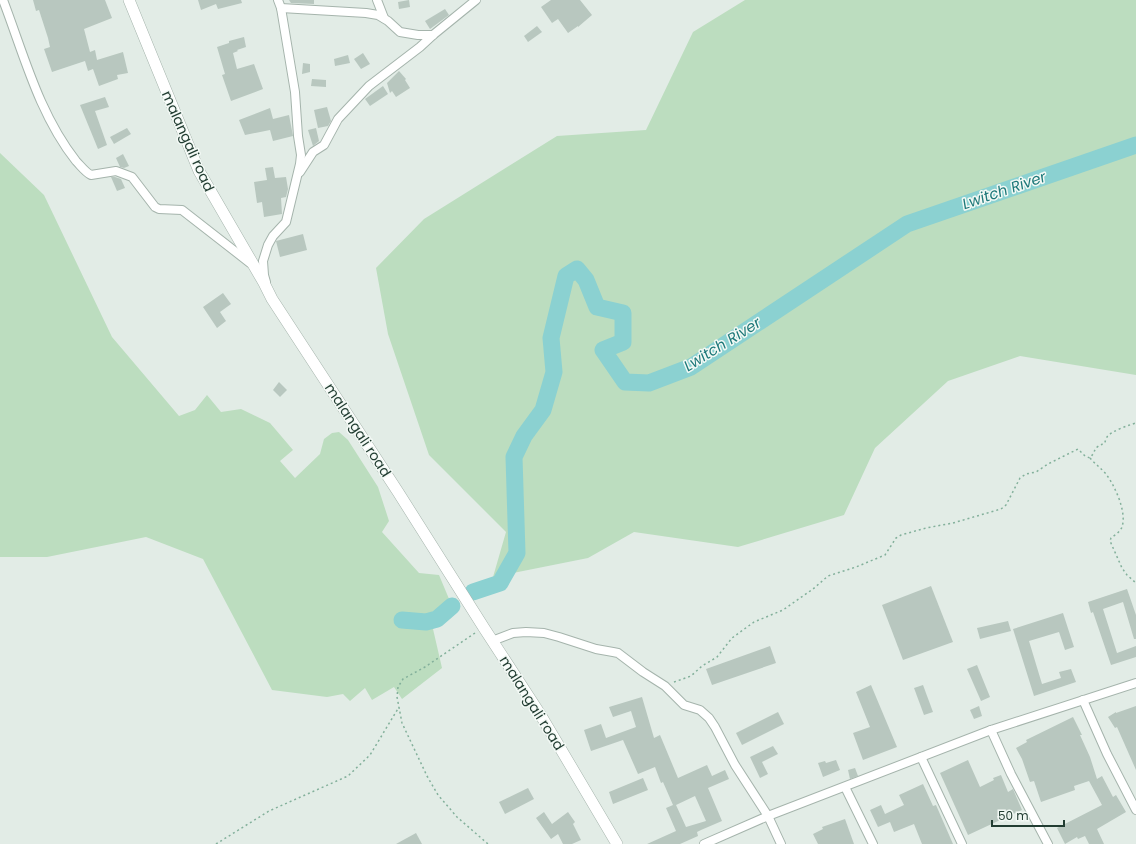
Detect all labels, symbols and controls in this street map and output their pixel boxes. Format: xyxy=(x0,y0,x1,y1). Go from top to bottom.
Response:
street label: malangali road xyxy=(157,87,219,195)
water label: Lwitch River xyxy=(959,166,1049,214)
water label: Lwitch River xyxy=(679,312,765,376)
street label: malangali road xyxy=(320,379,396,481)
street label: malangali road xyxy=(495,652,569,754)
scale bar xyxy=(992,802,1064,828)
text: 50 m xyxy=(998,807,1029,824)

